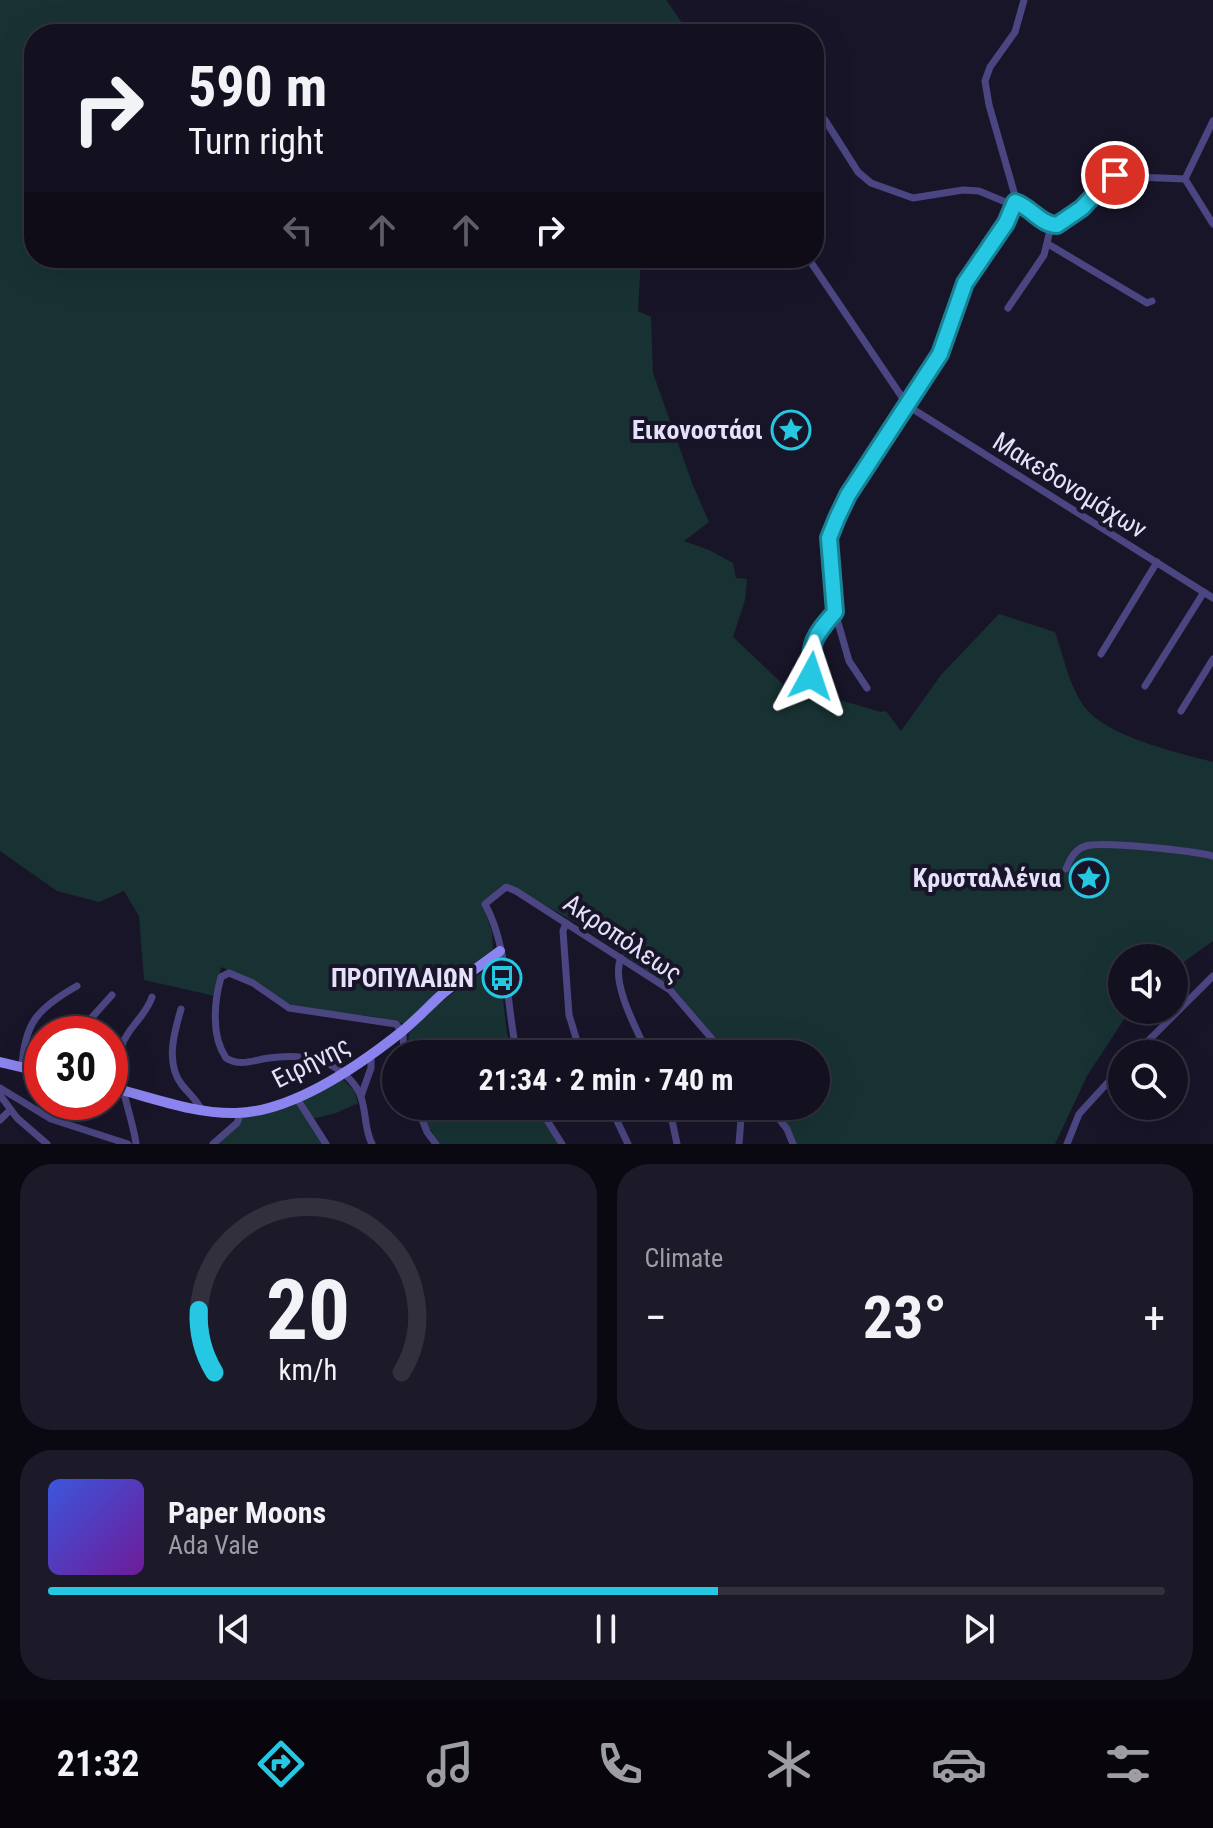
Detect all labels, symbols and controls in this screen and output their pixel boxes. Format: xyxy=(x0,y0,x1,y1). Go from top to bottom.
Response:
text: 590 m xyxy=(188,54,327,120)
icon: right xyxy=(56,56,160,160)
text: Turn right xyxy=(188,121,324,163)
pin xyxy=(1081,141,1149,209)
icon: arrive xyxy=(1093,153,1137,197)
icon: left xyxy=(276,208,320,252)
icon: ahead xyxy=(360,208,404,252)
icon: ahead xyxy=(444,208,488,252)
icon: right xyxy=(528,208,572,252)
place icon: Εικονοστάσι xyxy=(770,409,812,451)
place label: Εικονοστάσι xyxy=(632,415,763,445)
street label: Μακεδονομάχων xyxy=(988,426,1152,544)
position arrow xyxy=(769,634,853,718)
place icon: Κρυσταλλένια xyxy=(1068,857,1110,899)
place label: Κρυσταλλένια xyxy=(913,863,1061,893)
street label: Ακροπόλεως xyxy=(558,888,688,988)
map controls xyxy=(1108,944,1188,1120)
button: sound xyxy=(1108,944,1188,1024)
bus stop icon: ΠΡΟΠΥΛΑΙΩΝ xyxy=(481,957,523,999)
place label: ΠΡΟΠΥΛΑΙΩΝ xyxy=(331,963,474,993)
speed limit sign: 30 xyxy=(24,1016,128,1120)
street label: Ειρήνης xyxy=(267,1030,355,1094)
button: search xyxy=(1108,1040,1188,1120)
text: 21:34 · 2 min · 740 m xyxy=(479,1062,733,1097)
text: Climate xyxy=(645,1243,723,1273)
text: 20 xyxy=(266,1262,350,1359)
text: 23° xyxy=(863,1282,947,1353)
text: − xyxy=(645,1292,667,1344)
text: + xyxy=(1143,1292,1165,1344)
text: km/h xyxy=(279,1353,338,1387)
text: Paper Moons xyxy=(168,1495,326,1530)
text: Ada Vale xyxy=(168,1530,259,1560)
icon: previous xyxy=(212,1607,256,1651)
icon: pause xyxy=(584,1607,628,1651)
icon: next xyxy=(957,1607,1001,1651)
icon: directions xyxy=(253,1736,309,1792)
icon: music xyxy=(422,1736,478,1792)
icon: phone xyxy=(592,1736,648,1792)
icon: climate xyxy=(761,1736,817,1792)
icon: car xyxy=(931,1736,987,1792)
icon: filters xyxy=(1100,1736,1156,1792)
text: 21:32 xyxy=(57,1743,139,1785)

